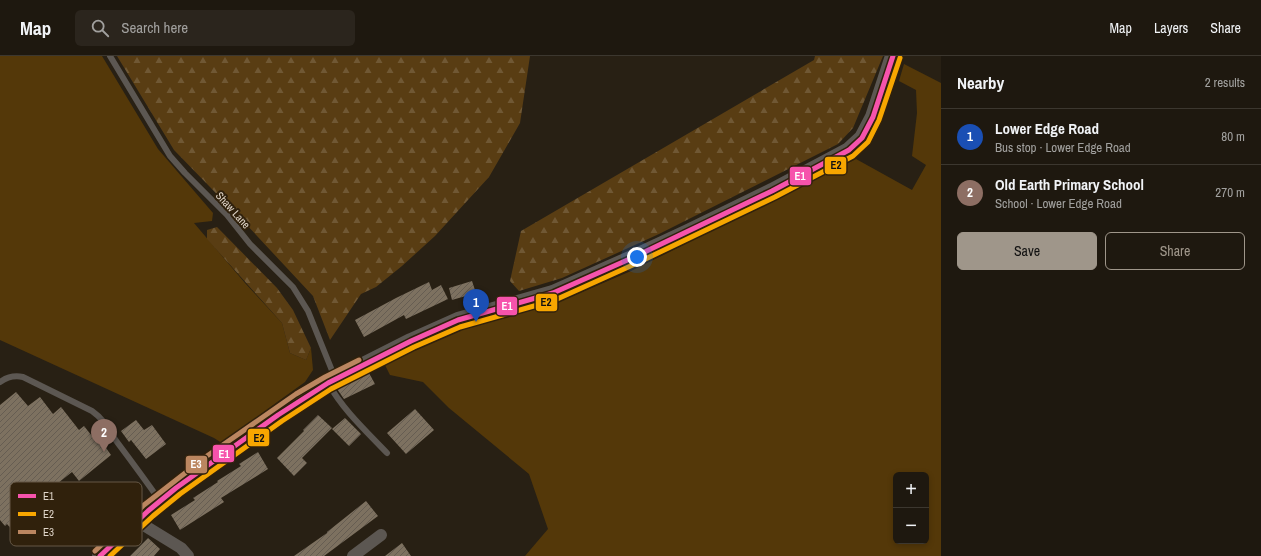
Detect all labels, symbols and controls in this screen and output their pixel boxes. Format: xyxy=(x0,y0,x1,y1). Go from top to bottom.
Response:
search box xyxy=(75,10,355,46)
text: Map xyxy=(20,15,51,41)
icon: search xyxy=(89,17,111,39)
text: Search here xyxy=(121,17,188,38)
text: Map xyxy=(1110,19,1132,37)
text: Layers xyxy=(1154,19,1188,37)
text: Share xyxy=(1210,19,1241,37)
text: Nearby xyxy=(957,71,1004,94)
text: 2 results xyxy=(1205,74,1245,91)
text: Lower Edge Road xyxy=(995,118,1099,139)
text: 1 xyxy=(967,128,973,145)
text: 80 m xyxy=(1221,128,1245,145)
text: Bus stop · Lower Edge Road xyxy=(995,139,1131,156)
line badge: E2 xyxy=(824,156,847,175)
text: E2 xyxy=(830,158,842,172)
line badge: E1 xyxy=(789,166,812,186)
text: E1 xyxy=(794,169,806,183)
text: Old Earth Primary School xyxy=(995,174,1144,195)
text: 2 xyxy=(967,184,973,201)
text: 270 m xyxy=(1215,184,1245,201)
street label: Shaw Lane xyxy=(213,189,253,231)
text: School · Lower Edge Road xyxy=(995,195,1122,212)
button: Save xyxy=(957,232,1097,270)
button: Share xyxy=(1105,232,1245,270)
your location xyxy=(627,247,647,267)
pin: 1 xyxy=(463,289,489,322)
line badge: E2 xyxy=(535,293,558,312)
text: E2 xyxy=(540,295,552,309)
line badge: E1 xyxy=(496,296,518,316)
text: E1 xyxy=(501,299,513,313)
pin: 2 xyxy=(91,419,117,452)
line badge: E2 xyxy=(247,428,270,447)
text: E2 xyxy=(253,431,265,445)
line badge: E1 xyxy=(212,444,235,463)
text: E1 xyxy=(218,447,230,461)
line badge: E3 xyxy=(185,455,208,474)
text: E3 xyxy=(190,457,202,471)
map controls xyxy=(893,472,929,544)
button: + xyxy=(893,472,929,508)
legend xyxy=(10,482,142,546)
text: E1 xyxy=(43,489,54,503)
text: E2 xyxy=(43,507,54,521)
button: − xyxy=(893,508,929,544)
text: E3 xyxy=(43,525,54,539)

